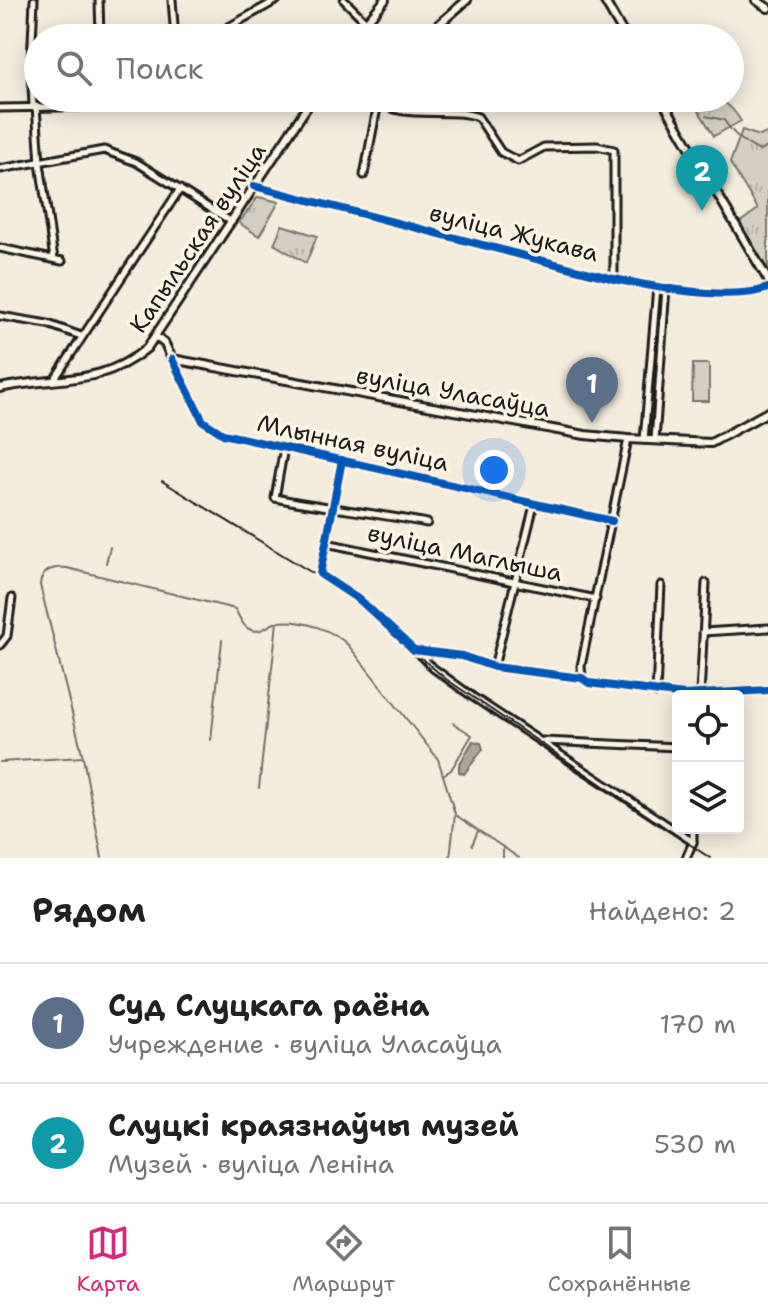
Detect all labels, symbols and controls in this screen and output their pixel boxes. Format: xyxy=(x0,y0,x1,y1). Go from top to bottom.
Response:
search box xyxy=(24,24,744,112)
icon: search xyxy=(52,46,96,90)
text: Поиск xyxy=(116,48,204,89)
street label: Капыльская вуліца xyxy=(122,137,274,339)
pin: 2 xyxy=(676,145,728,211)
street label: вуліца Жукава xyxy=(426,197,602,269)
pin: 1 xyxy=(566,357,618,423)
street label: вуліца Уласаўца xyxy=(354,359,552,425)
street label: Млынная вуліца xyxy=(254,407,452,479)
your location xyxy=(474,450,514,490)
street label: вуліца Маглыша xyxy=(365,517,565,589)
map controls xyxy=(672,690,744,834)
button: locate xyxy=(672,690,744,762)
button: layers xyxy=(672,762,744,834)
text: Рядом xyxy=(32,887,146,933)
text: Найдено: 2 xyxy=(589,893,736,928)
text: Суд Слуцкага раёна xyxy=(108,985,430,1026)
text: 1 xyxy=(52,1006,64,1041)
text: 170 m xyxy=(659,1006,736,1041)
text: Учреждение · вуліца Уласаўца xyxy=(108,1026,502,1061)
text: Слуцкі краязнаўчы музей xyxy=(108,1105,519,1146)
text: 2 xyxy=(49,1126,67,1161)
text: 530 m xyxy=(654,1126,736,1161)
text: Музей · вуліца Леніна xyxy=(108,1146,394,1181)
tab: Карта xyxy=(76,1221,139,1298)
tab: Маршрут xyxy=(292,1221,395,1298)
tab: Сохранённые xyxy=(548,1221,692,1298)

